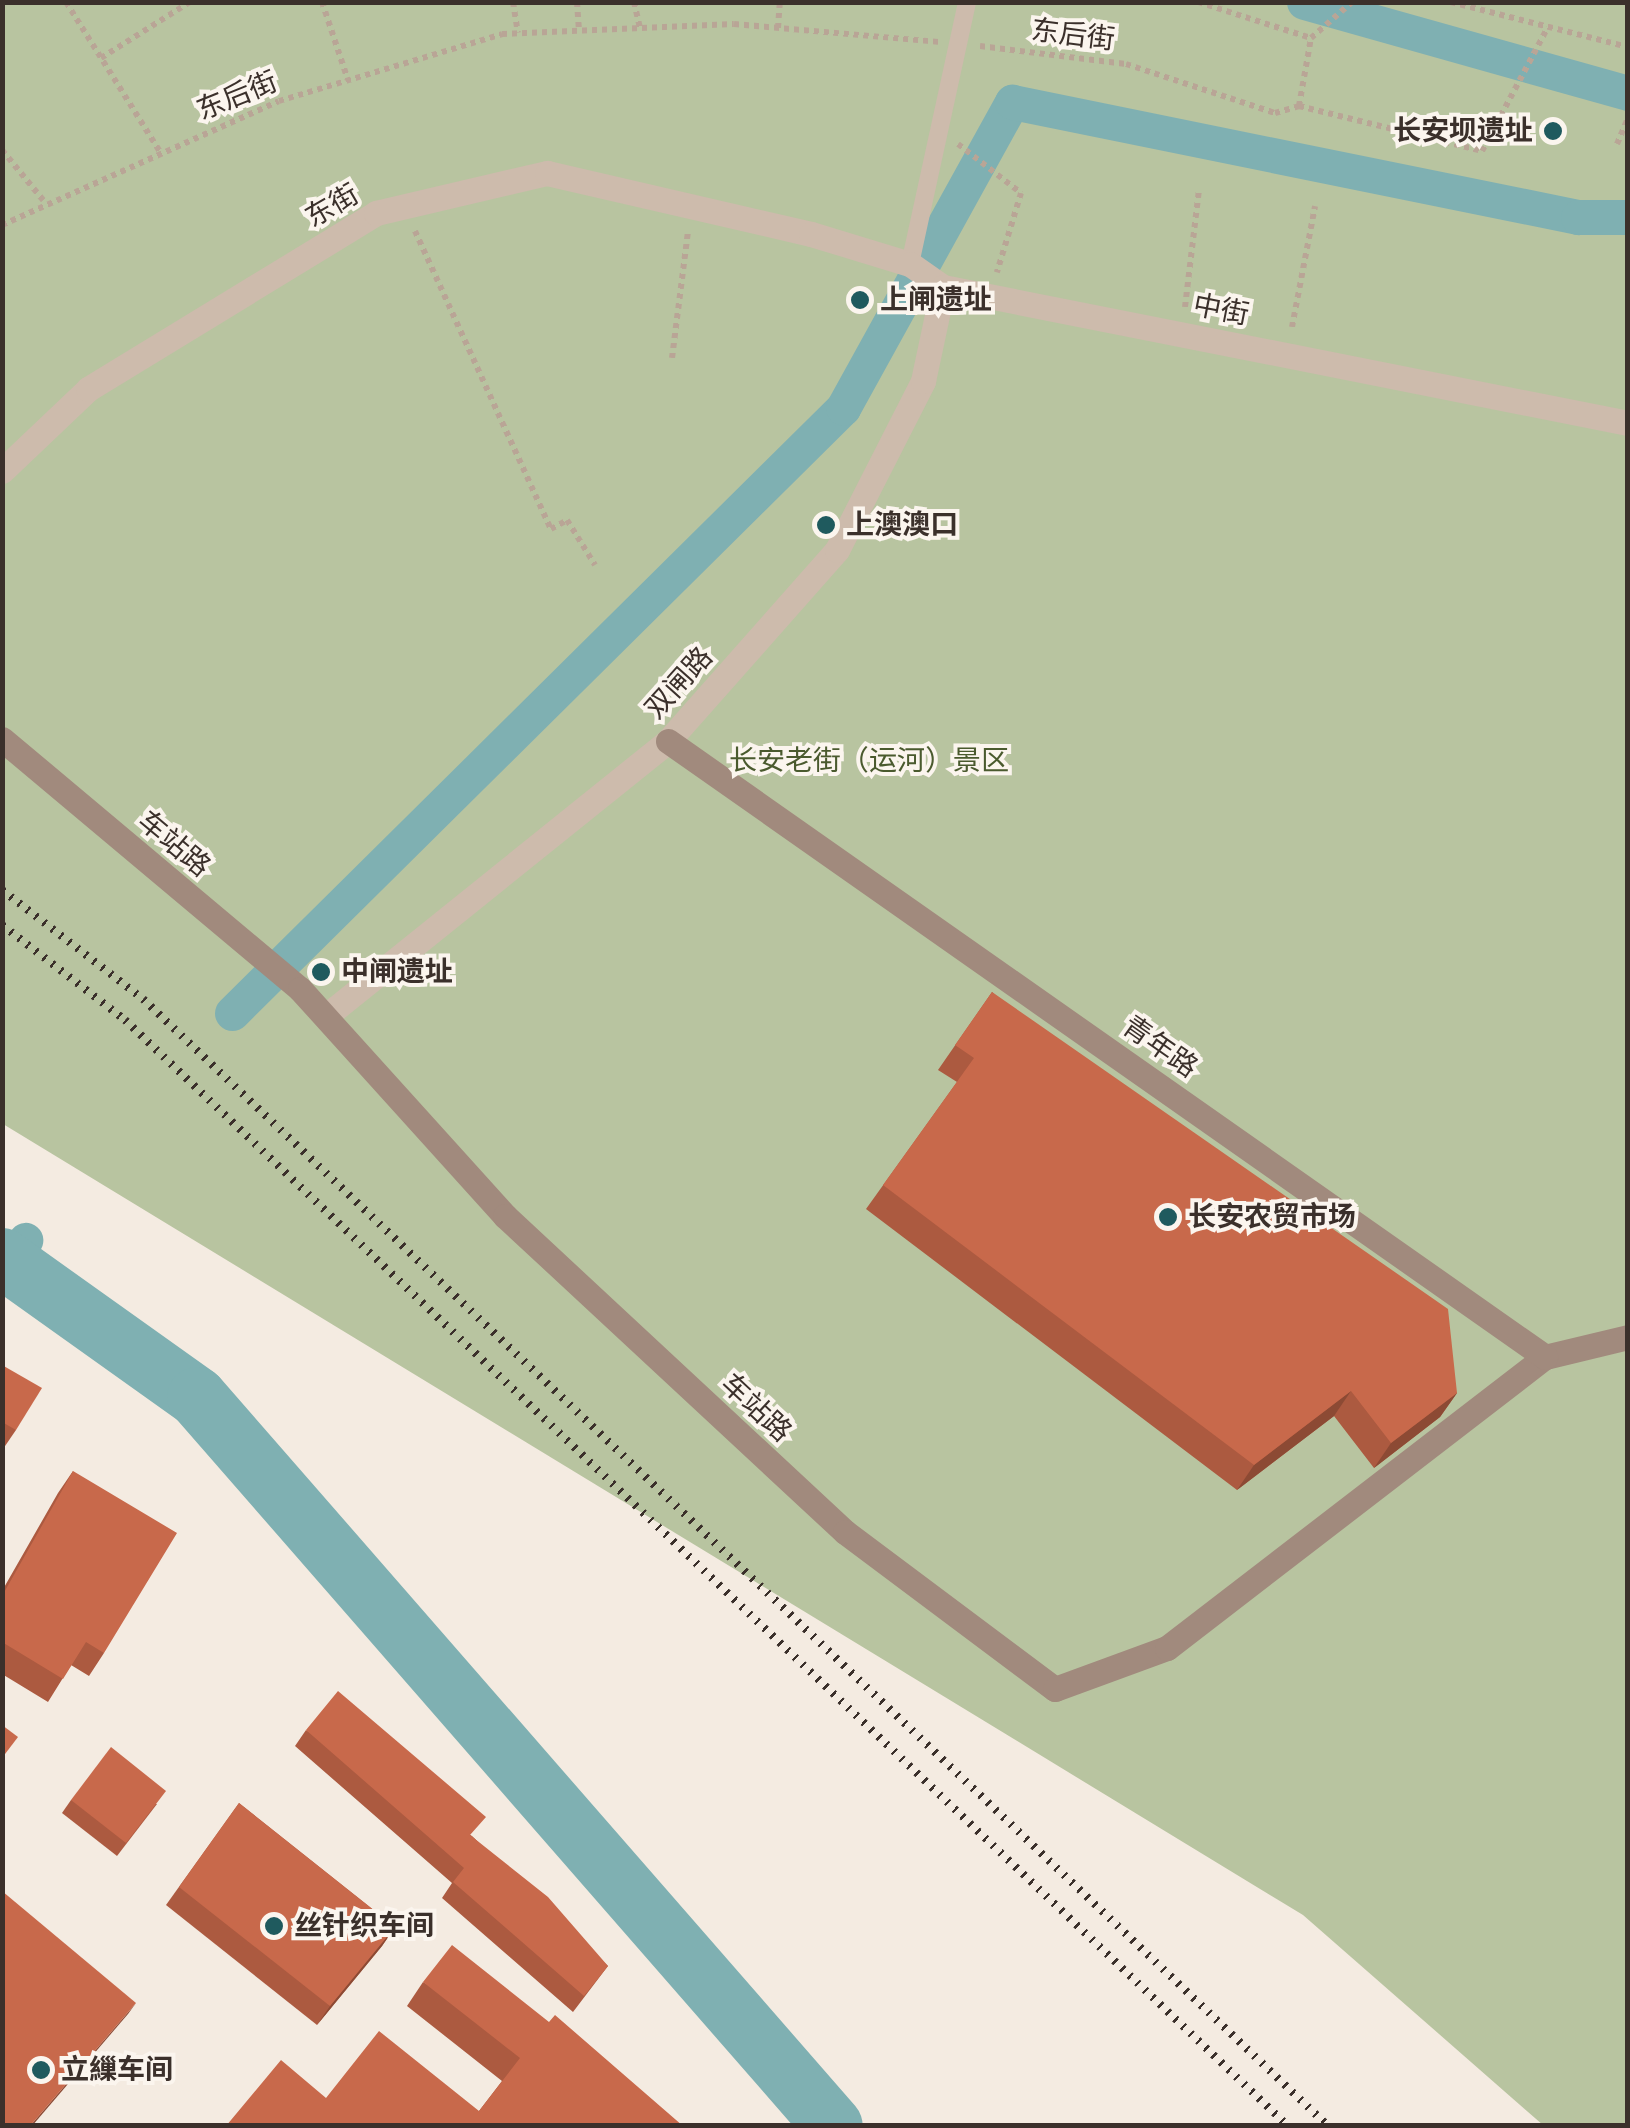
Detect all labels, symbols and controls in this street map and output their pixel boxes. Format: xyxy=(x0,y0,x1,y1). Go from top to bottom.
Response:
street label: 东后街 xyxy=(1029,13,1117,57)
street label: 东后街 xyxy=(192,65,282,127)
place label: 长安坝遗址 xyxy=(1393,114,1533,148)
marker: 长安坝遗址 xyxy=(1542,120,1564,142)
street label: 东街 xyxy=(299,177,365,235)
place label: 上闸遗址 xyxy=(880,283,992,317)
street label: 中街 xyxy=(1190,288,1252,332)
marker: 上闸遗址 xyxy=(849,289,871,311)
place label: 上澳澳口 xyxy=(846,508,958,542)
marker: 上澳澳口 xyxy=(815,514,837,536)
street label: 双闸路 xyxy=(638,641,720,725)
park label: 长安老街（运河）景区 xyxy=(729,744,1009,778)
street label: 车站路 xyxy=(131,804,217,884)
place label: 中闸遗址 xyxy=(341,955,453,989)
marker: 中闸遗址 xyxy=(310,961,332,983)
street label: 青年路 xyxy=(1116,1009,1204,1085)
place label: 长安农贸市场 xyxy=(1188,1200,1356,1234)
marker: 长安农贸市场 xyxy=(1157,1206,1179,1228)
street label: 车站路 xyxy=(714,1367,798,1449)
place label: 丝针织车间 xyxy=(294,1909,434,1943)
marker: 丝针织车间 xyxy=(263,1915,285,1937)
place label: 立繅车间 xyxy=(61,2053,173,2087)
marker: 立繅车间 xyxy=(30,2059,52,2081)

